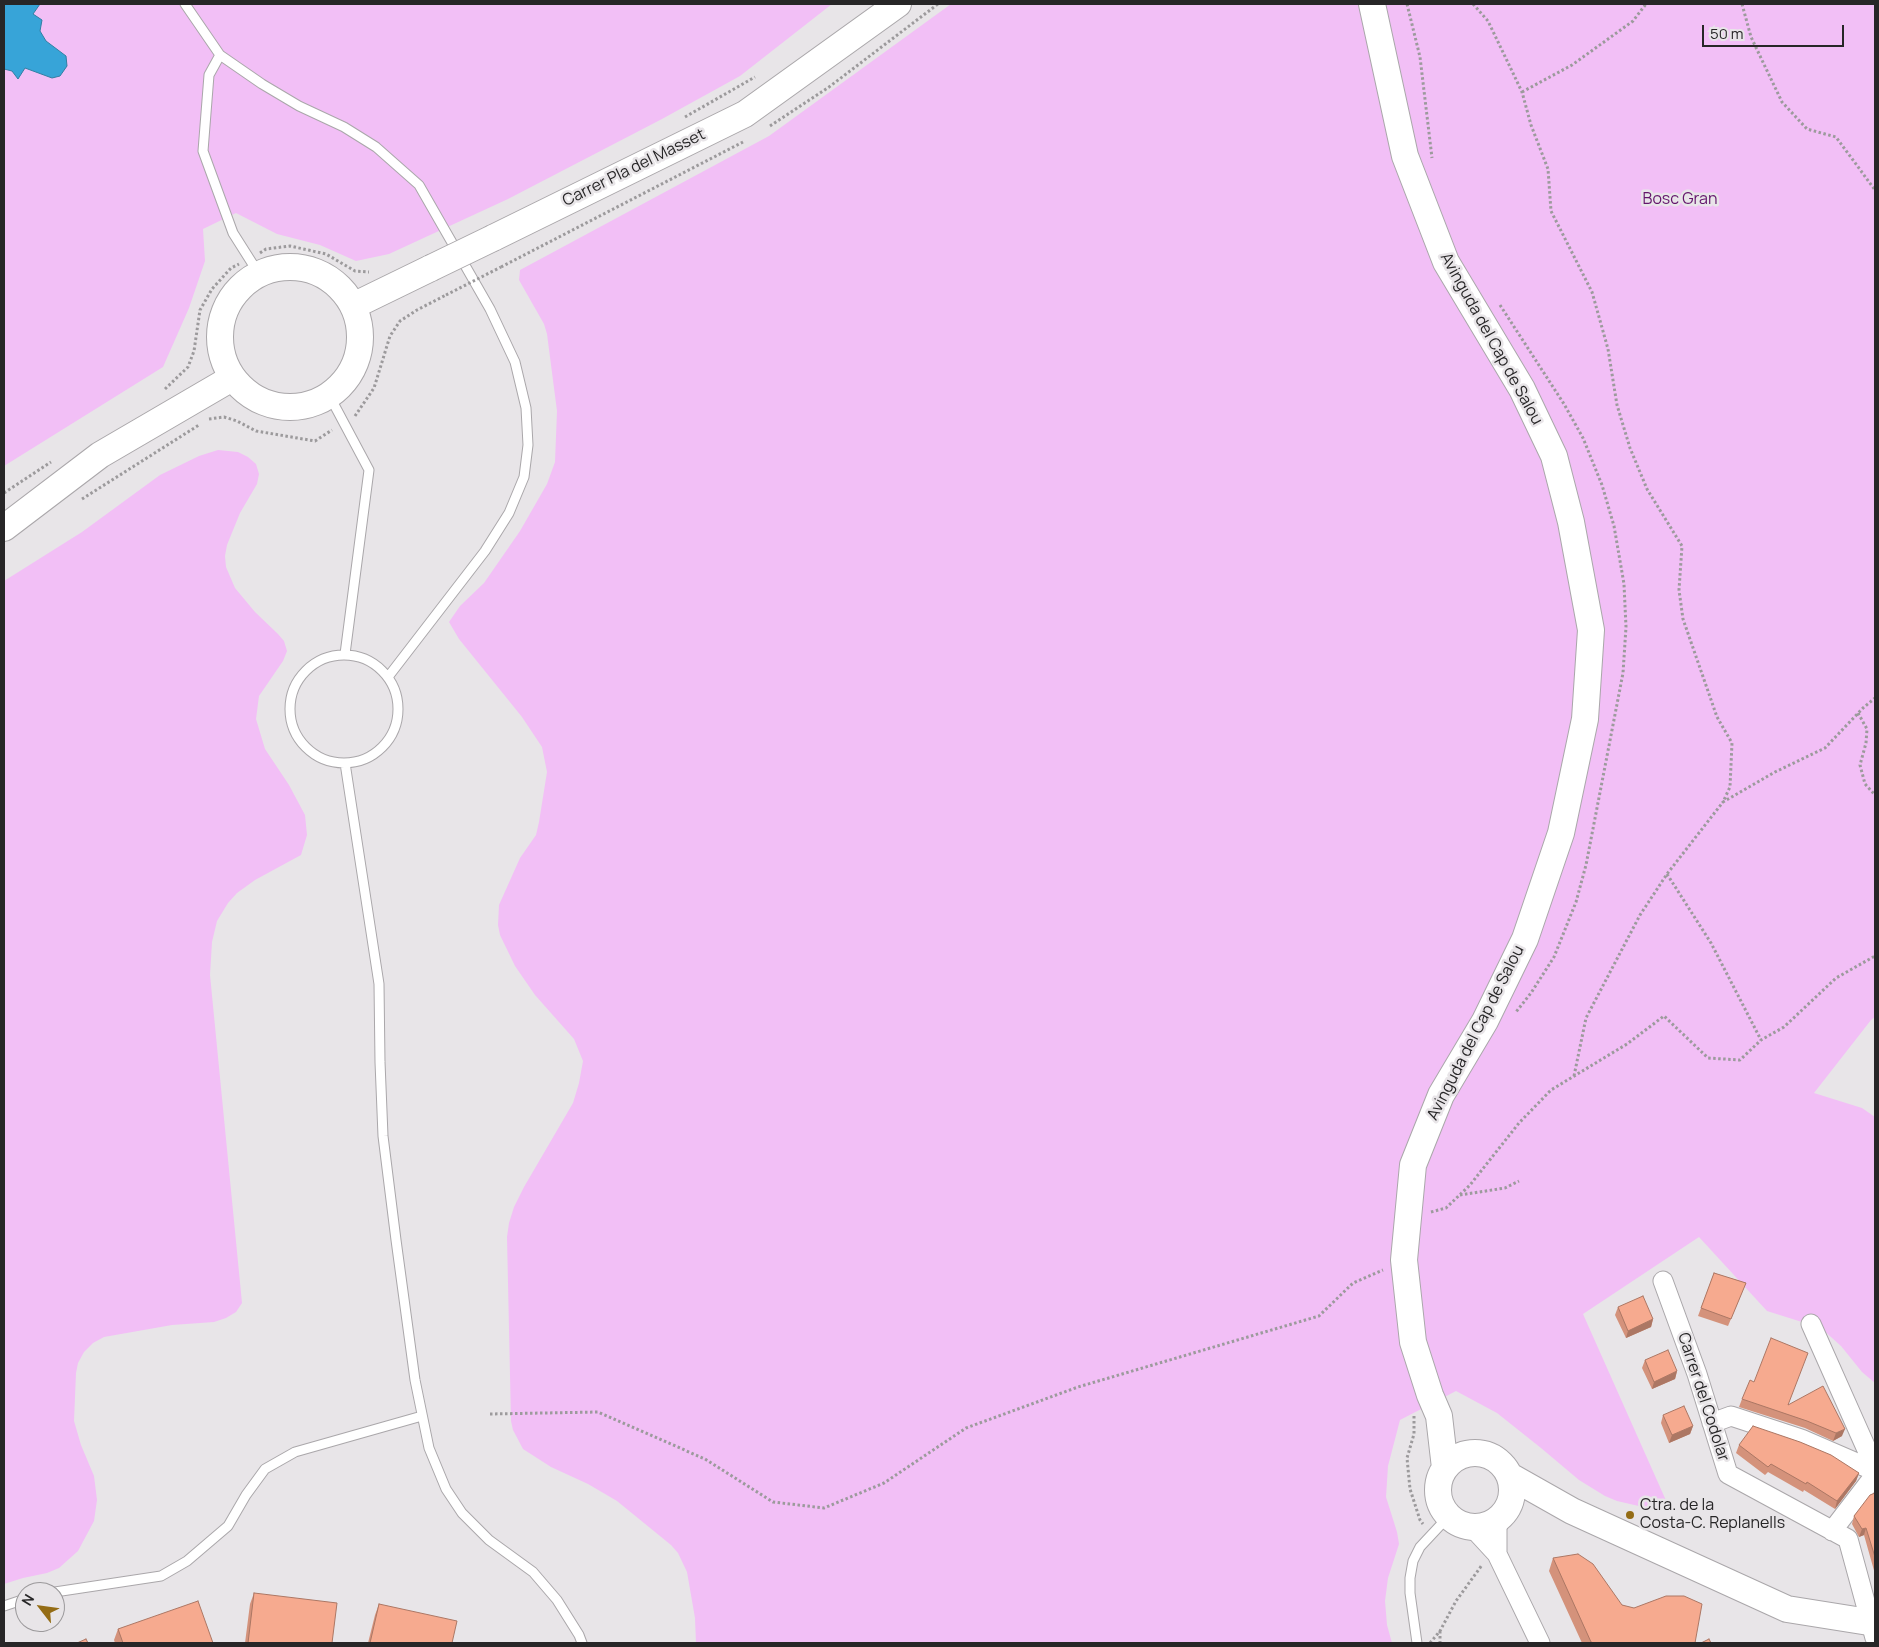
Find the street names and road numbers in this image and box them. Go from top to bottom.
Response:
street label: Carrer Pla del Masset [560,125,708,211]
street label: Avinguda del Cap de Salou [1436,250,1546,428]
street label: Avinguda del Cap de Salou [1423,942,1529,1124]
street label: Carrer del Codolar [1673,1330,1733,1464]

